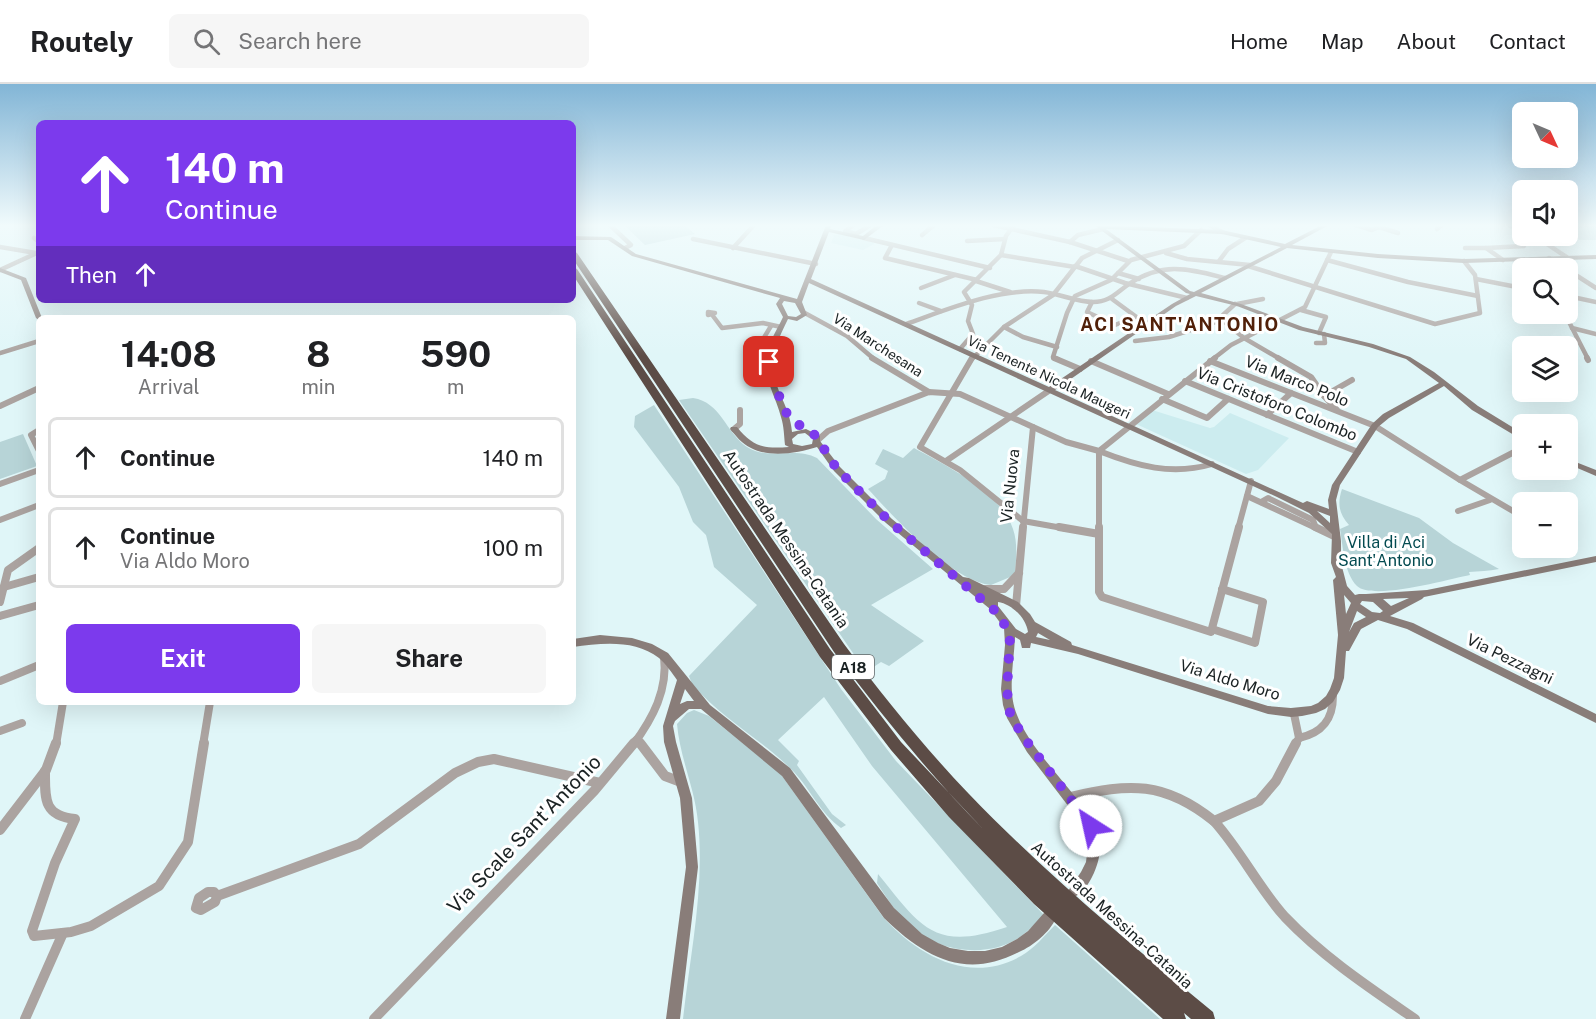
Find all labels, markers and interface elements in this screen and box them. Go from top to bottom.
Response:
search box [169,14,589,68]
text: Routely [30,25,133,58]
icon: search [190,25,223,58]
text: Search here [238,28,362,54]
text: Home [1230,29,1288,54]
text: Map [1321,29,1364,54]
text: About [1397,29,1456,54]
text: Contact [1489,29,1566,54]
north arrow [1512,102,1578,168]
map controls [1512,102,1578,558]
text: 140 m [165,143,285,192]
icon: ahead [66,144,144,222]
button: sound [1512,180,1578,246]
text: Continue [165,193,278,225]
icon: ahead [129,258,162,291]
button: search [1512,258,1578,324]
text: Then [66,262,117,288]
street label: Via Marchesana [830,310,926,380]
district label: ACI SANT'ANTONIO [1080,314,1280,335]
street label: Via Tenente Nicola Maugeri [965,332,1133,422]
text: 14:08 [121,333,217,375]
text: 8 [306,333,330,375]
text: 590 [420,333,491,375]
pin [743,336,794,387]
button: layers [1512,336,1578,402]
icon: arrive [752,345,785,378]
street label: Via Marco Polo [1242,351,1352,411]
street label: Via Cristoforo Colombo [1194,363,1360,445]
text: Arrival [138,375,200,399]
text: min [301,375,335,399]
text: m [447,375,464,399]
button: + [1512,414,1578,480]
icon: ahead [69,441,102,474]
text: Continue [120,445,215,471]
text: 140 m [482,445,543,471]
street label: Autostrada Messina-Catania [719,446,853,632]
street label: Via Nuova [997,448,1023,524]
button: − [1512,492,1578,558]
text: Continue [120,523,215,549]
icon: ahead [69,531,102,564]
park label: Villa di Aci Sant'Antonio [1338,533,1434,570]
text: 100 m [483,535,543,561]
text: Via Aldo Moro [120,549,250,573]
button: Exit [66,624,300,693]
button: Share [312,624,546,693]
street label: Via Pezzagni [1464,630,1556,688]
road number: A18 [832,655,874,679]
street label: Via Aldo Moro [1178,656,1282,704]
street label: Via Scale Sant'Antonio [442,750,606,918]
position arrow [1059,794,1123,858]
street label: Autostrada Messina-Catania [1027,837,1197,993]

